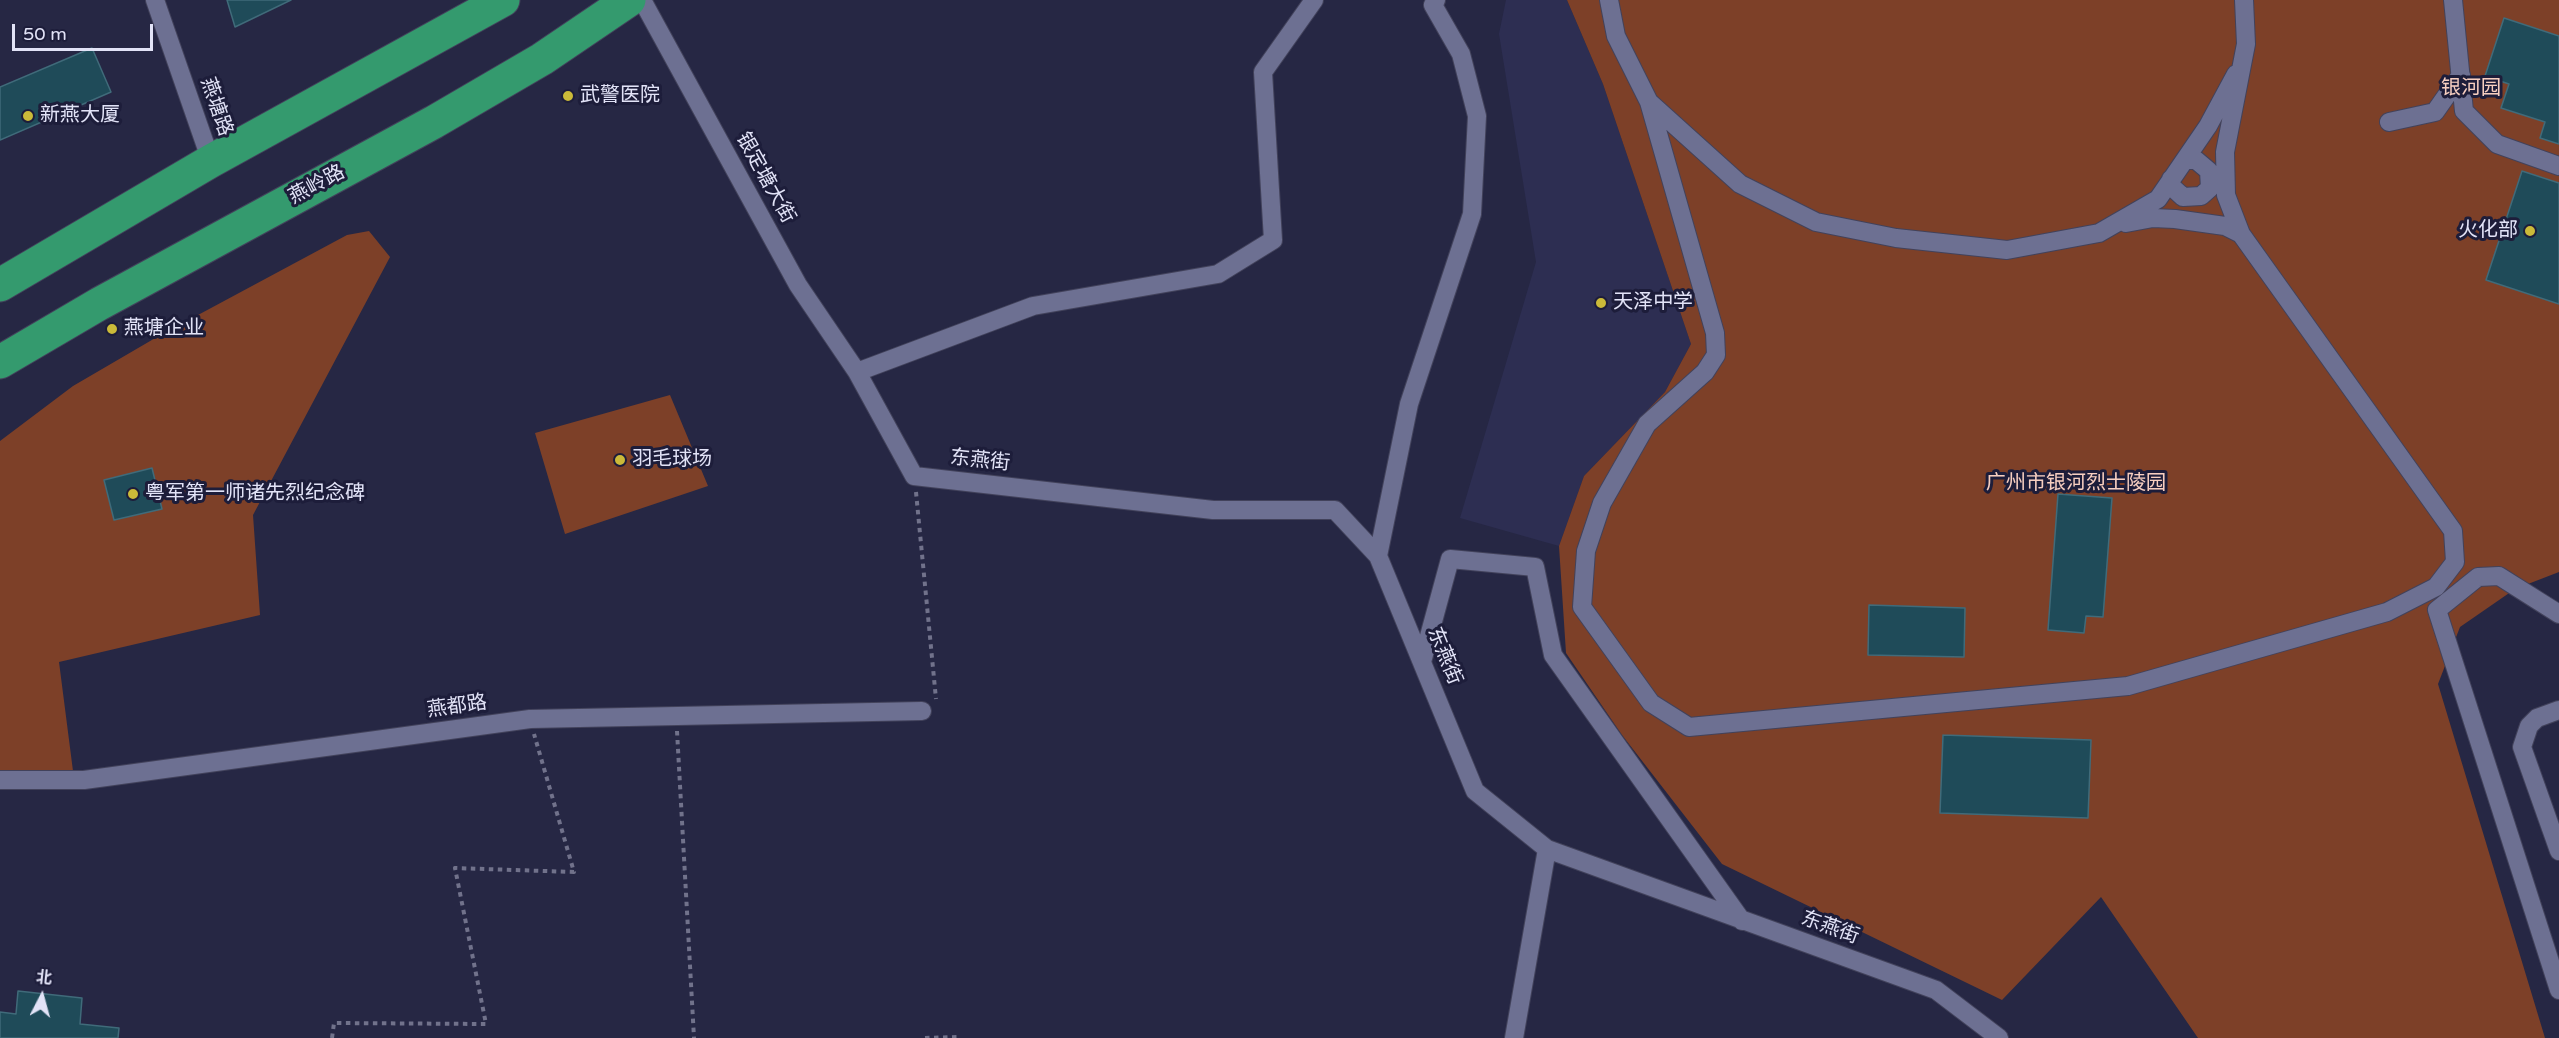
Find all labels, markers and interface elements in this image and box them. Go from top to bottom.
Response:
scale bar [15,12,156,50]
text: 50 m [23,23,67,45]
street label: 燕塘路 [195,75,237,139]
park label: 银河园 [2441,77,2501,101]
place label: 武警医院 [580,84,660,108]
marker: 武警医院 [561,89,575,103]
place label: 新燕大厦 [40,104,120,128]
marker: 新燕大厦 [21,109,35,123]
street label: 银定塘大街 [730,128,800,228]
street label: 燕岭路 [285,160,349,210]
place label: 火化部 [2458,219,2518,243]
marker: 火化部 [2523,224,2537,238]
place label: 天泽中学 [1613,291,1693,315]
marker: 天泽中学 [1594,296,1608,310]
place label: 燕塘企业 [124,317,204,341]
marker: 燕塘企业 [105,322,119,336]
street label: 东燕街 [949,446,1011,476]
place label: 羽毛球场 [632,448,712,472]
marker: 羽毛球场 [613,453,627,467]
park label: 广州市银河烈士陵园 [1986,472,2166,496]
place label: 粤军第一师诸先烈纪念碑 [145,482,365,506]
marker: 粤军第一师诸先烈纪念碑 [126,487,140,501]
street label: 东燕街 [1422,624,1466,688]
street label: 燕都路 [426,691,488,723]
street label: 东燕街 [1798,906,1862,950]
north arrow [12,966,72,1026]
text: 北 [35,967,53,989]

